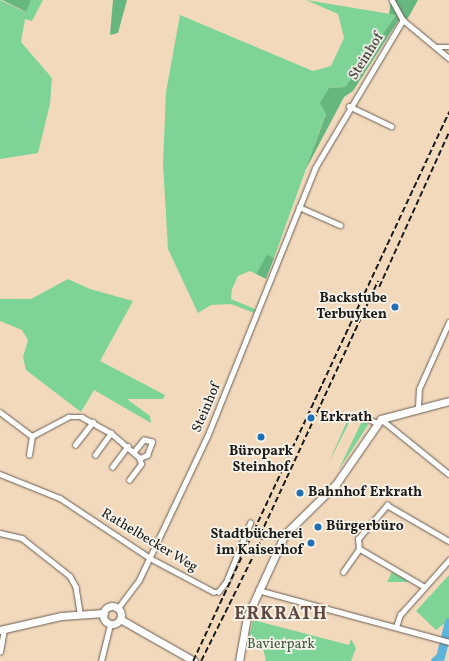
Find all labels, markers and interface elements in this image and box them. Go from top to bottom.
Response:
street label: Steinhof [346,30,388,84]
place label: Backstube Terbuyken [316,291,387,324]
marker: Backstube Terbuyken [390,302,400,312]
street label: Steinhof [189,381,225,435]
place label: Erkrath [320,410,372,426]
marker: Erkrath [305,412,317,424]
marker: Büropark Steinhof [256,432,266,442]
place label: Büropark Steinhof [229,444,293,476]
place label: Bahnhof Erkrath [308,485,421,501]
marker: Bahnhof Erkrath [295,488,305,498]
street label: Rathelbecker Weg [98,505,200,577]
place label: Bürgerbüro [326,519,404,535]
marker: Bürgerbüro [313,522,323,532]
place label: Stadtbücherei im Kaiserhof [210,527,303,560]
marker: Stadtbücherei im Kaiserhof [306,538,316,548]
district label: ERKRATH [234,604,328,626]
park label: Bavierpark [247,637,315,653]

